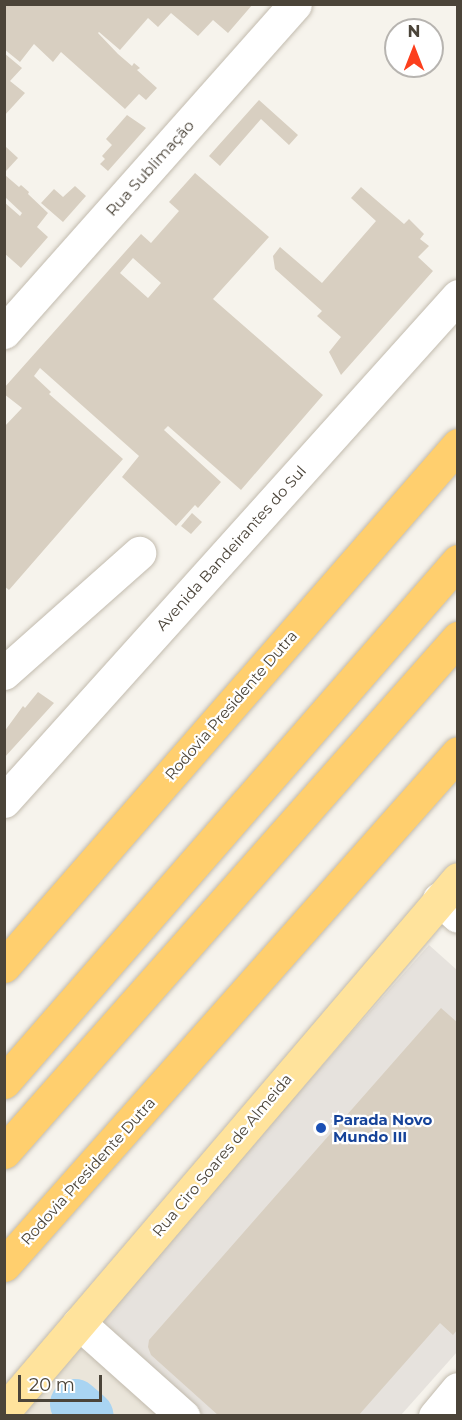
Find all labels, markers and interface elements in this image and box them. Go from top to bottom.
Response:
north arrow [384,18,444,78]
text: N [408,22,420,41]
street label: Rua Sublimação [102,116,198,220]
street label: Avenida Bandeirantes do Sul [152,462,310,634]
street label: Rodovia Presidente Dutra [161,627,301,783]
street label: Rua Ciro Soares de Almeida [149,1070,295,1240]
street label: Rodovia Presidente Dutra [17,1094,159,1248]
place label: Parada Novo Mundo III [333,1110,432,1145]
marker: Parada Novo Mundo III [314,1121,328,1135]
scale bar [21,1363,105,1401]
text: 20 m [29,1374,75,1396]

